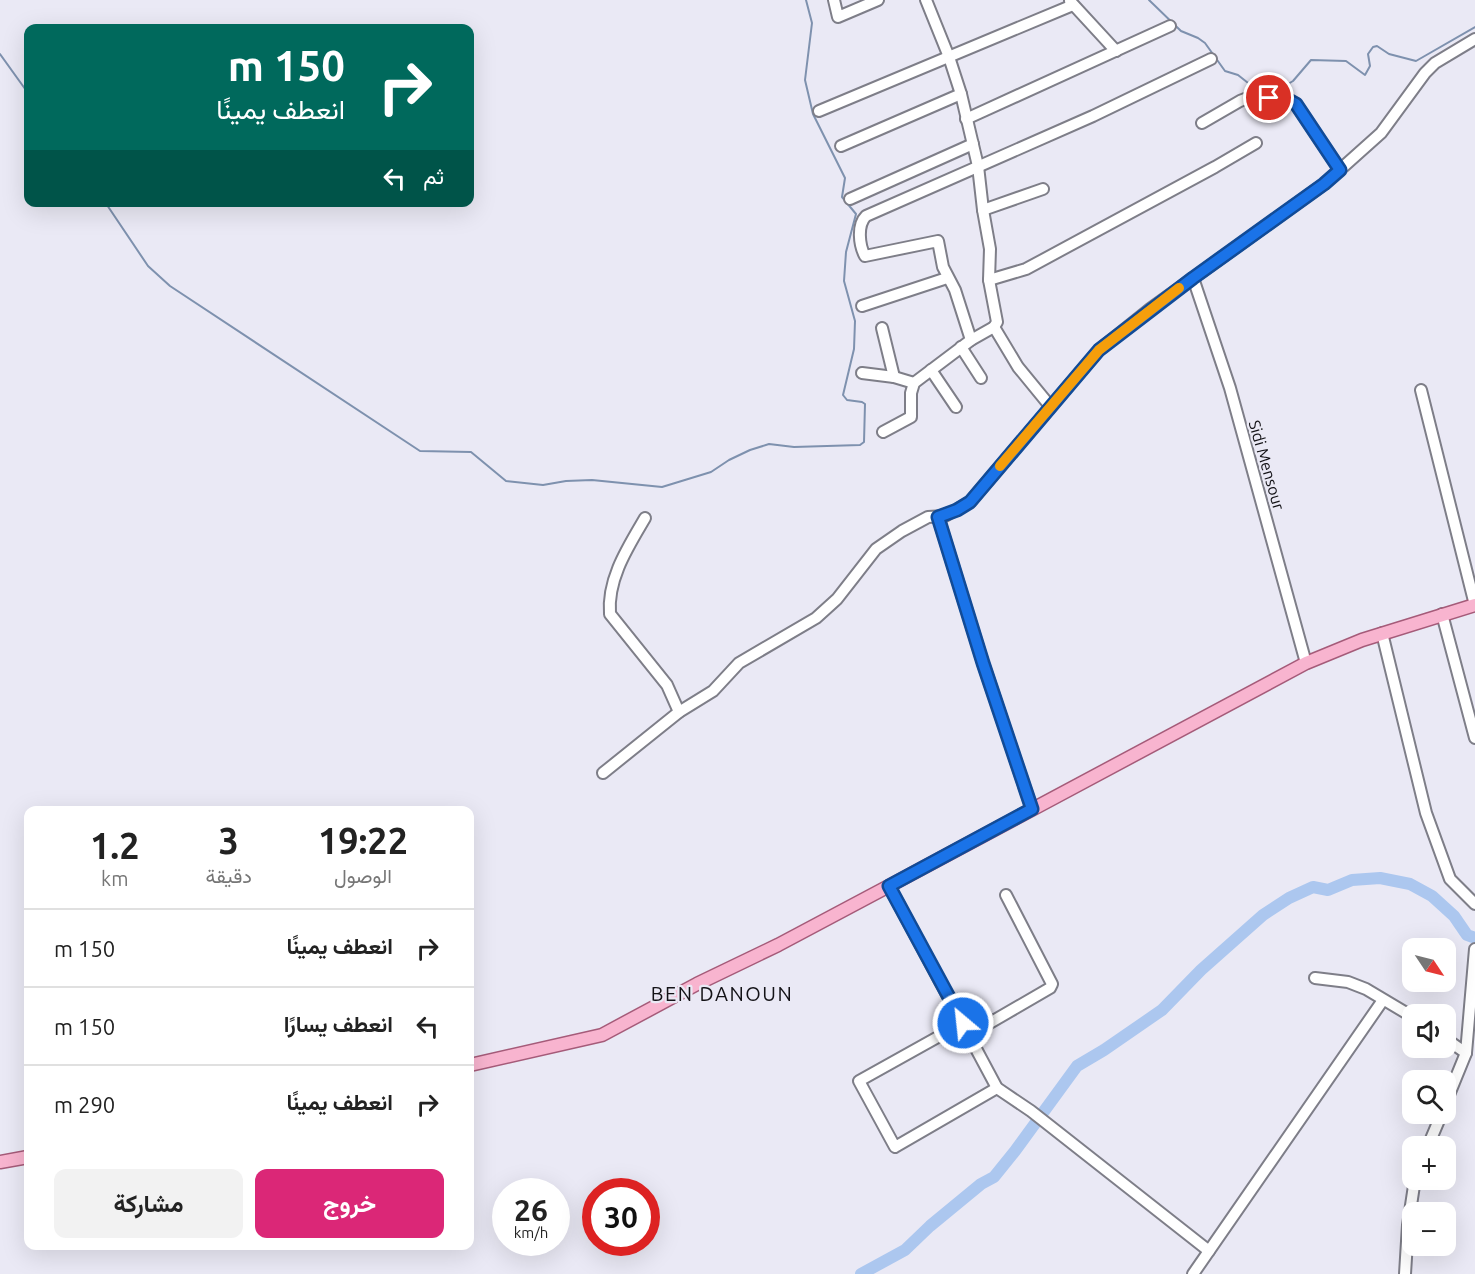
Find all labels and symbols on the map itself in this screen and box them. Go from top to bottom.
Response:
pin [1243,72,1294,123]
street label: Sidi Mensour [1246,418,1288,512]
north arrow [1402,938,1456,992]
district label: BEN DANOUN [651,982,793,1005]
position arrow [931,991,995,1055]
speed limit sign: 30 [582,1178,660,1256]

